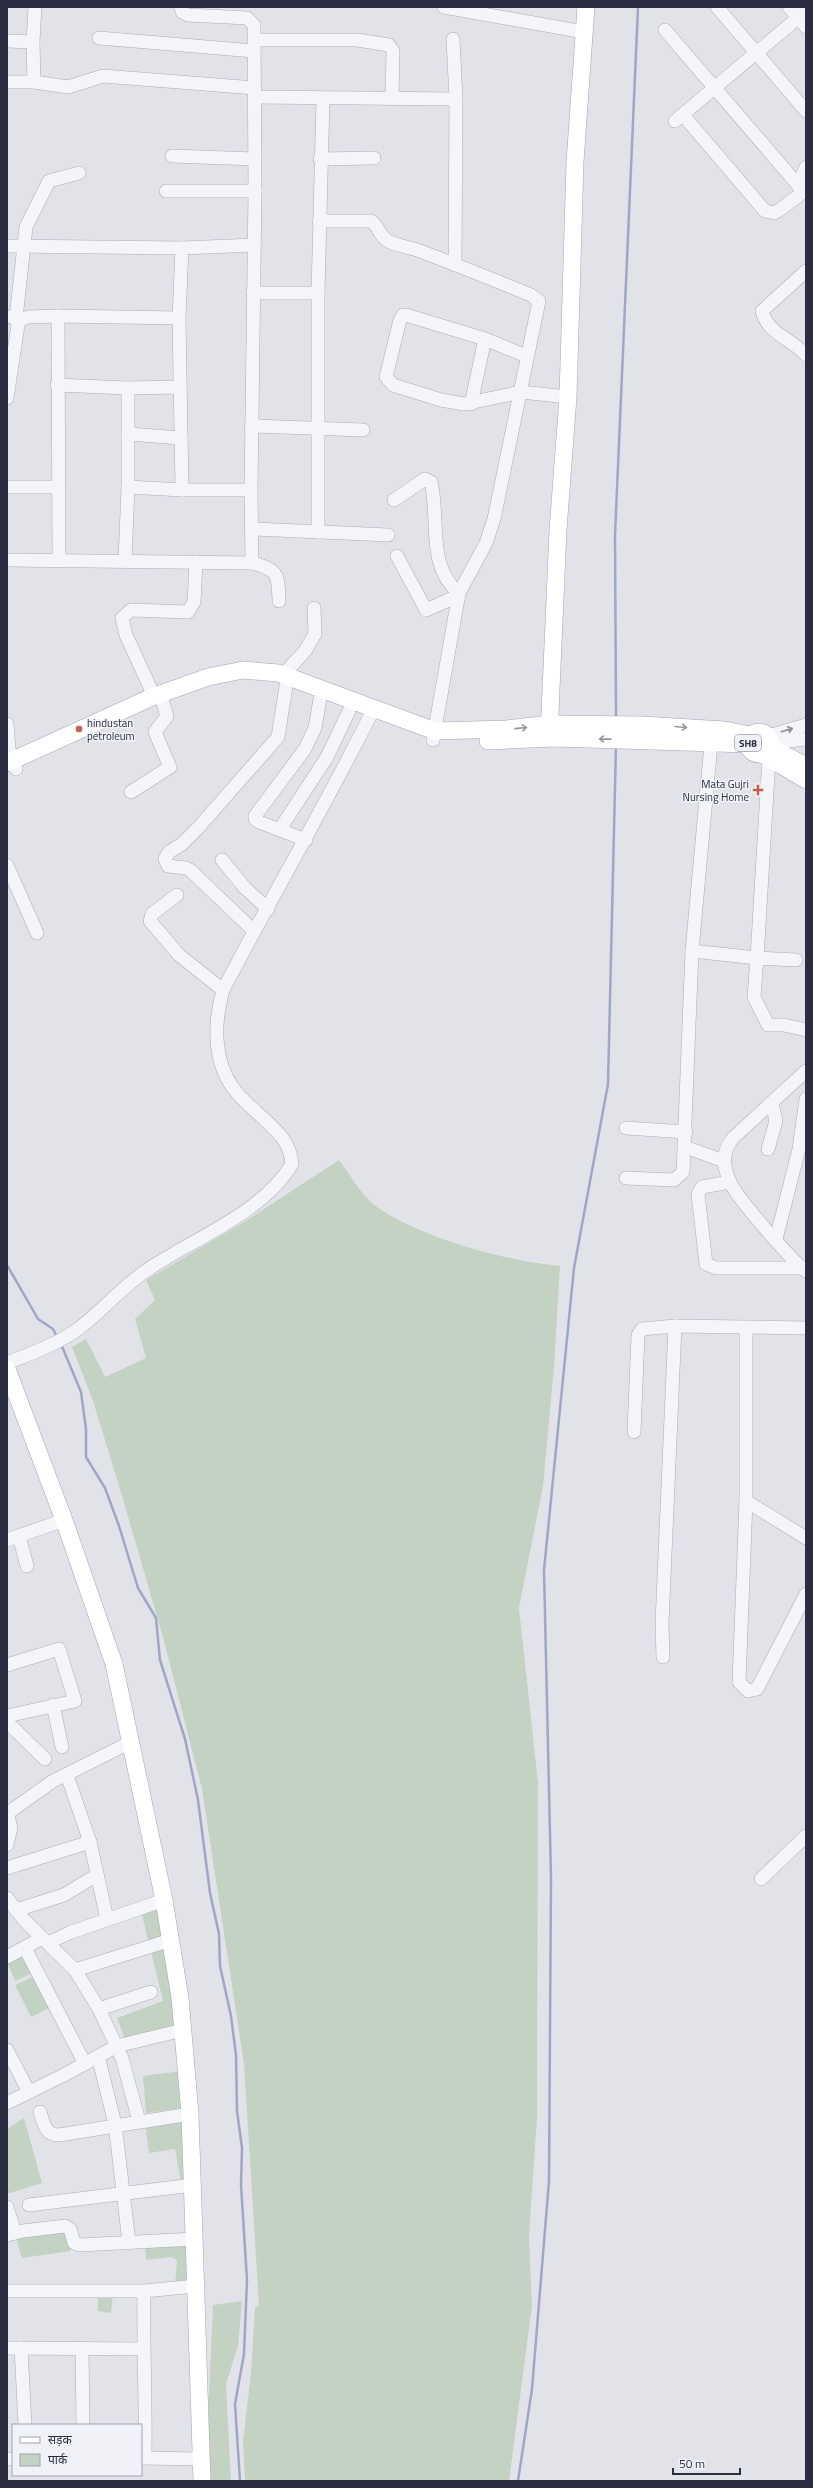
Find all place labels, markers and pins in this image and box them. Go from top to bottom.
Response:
place label: hindustan petroleum [87,715,135,744]
marker: hindustan petroleum [74,724,84,734]
place label: Mata Gujri Nursing Home [682,776,749,805]
marker: Mata Gujri Nursing Home [752,784,764,796]

